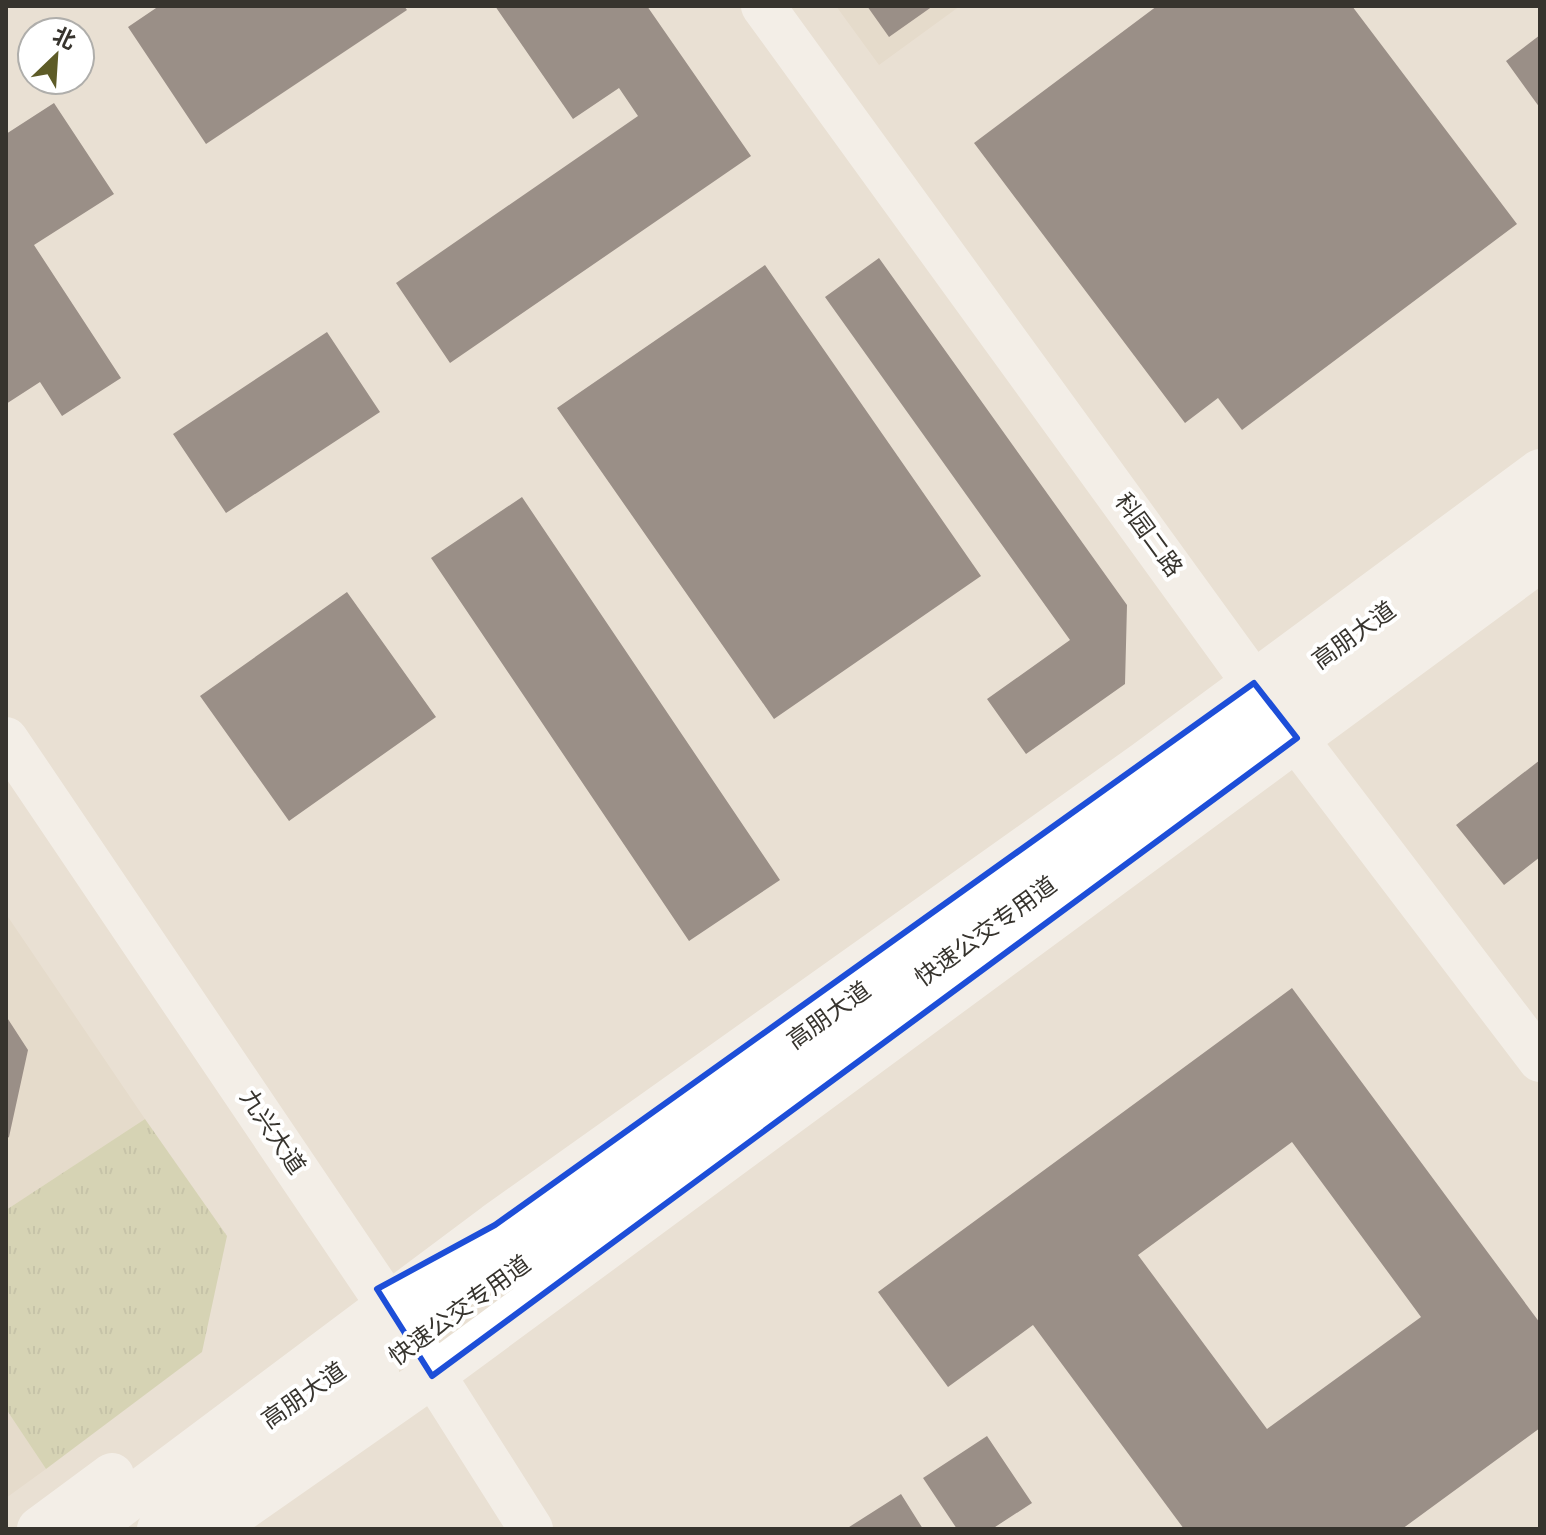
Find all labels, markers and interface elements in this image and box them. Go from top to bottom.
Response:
north arrow [16,16,96,96]
text: 北 [48,23,79,57]
street label: 科园二路 [1107,488,1187,584]
street label: 高朋大道 [1307,597,1403,677]
street label: 快速公交专用道 [910,871,1064,995]
street label: 高朋大道 [782,977,878,1057]
street label: 九兴大道 [232,1085,310,1181]
street label: 快速公交专用道 [384,1250,538,1374]
street label: 高朋大道 [257,1357,353,1437]

